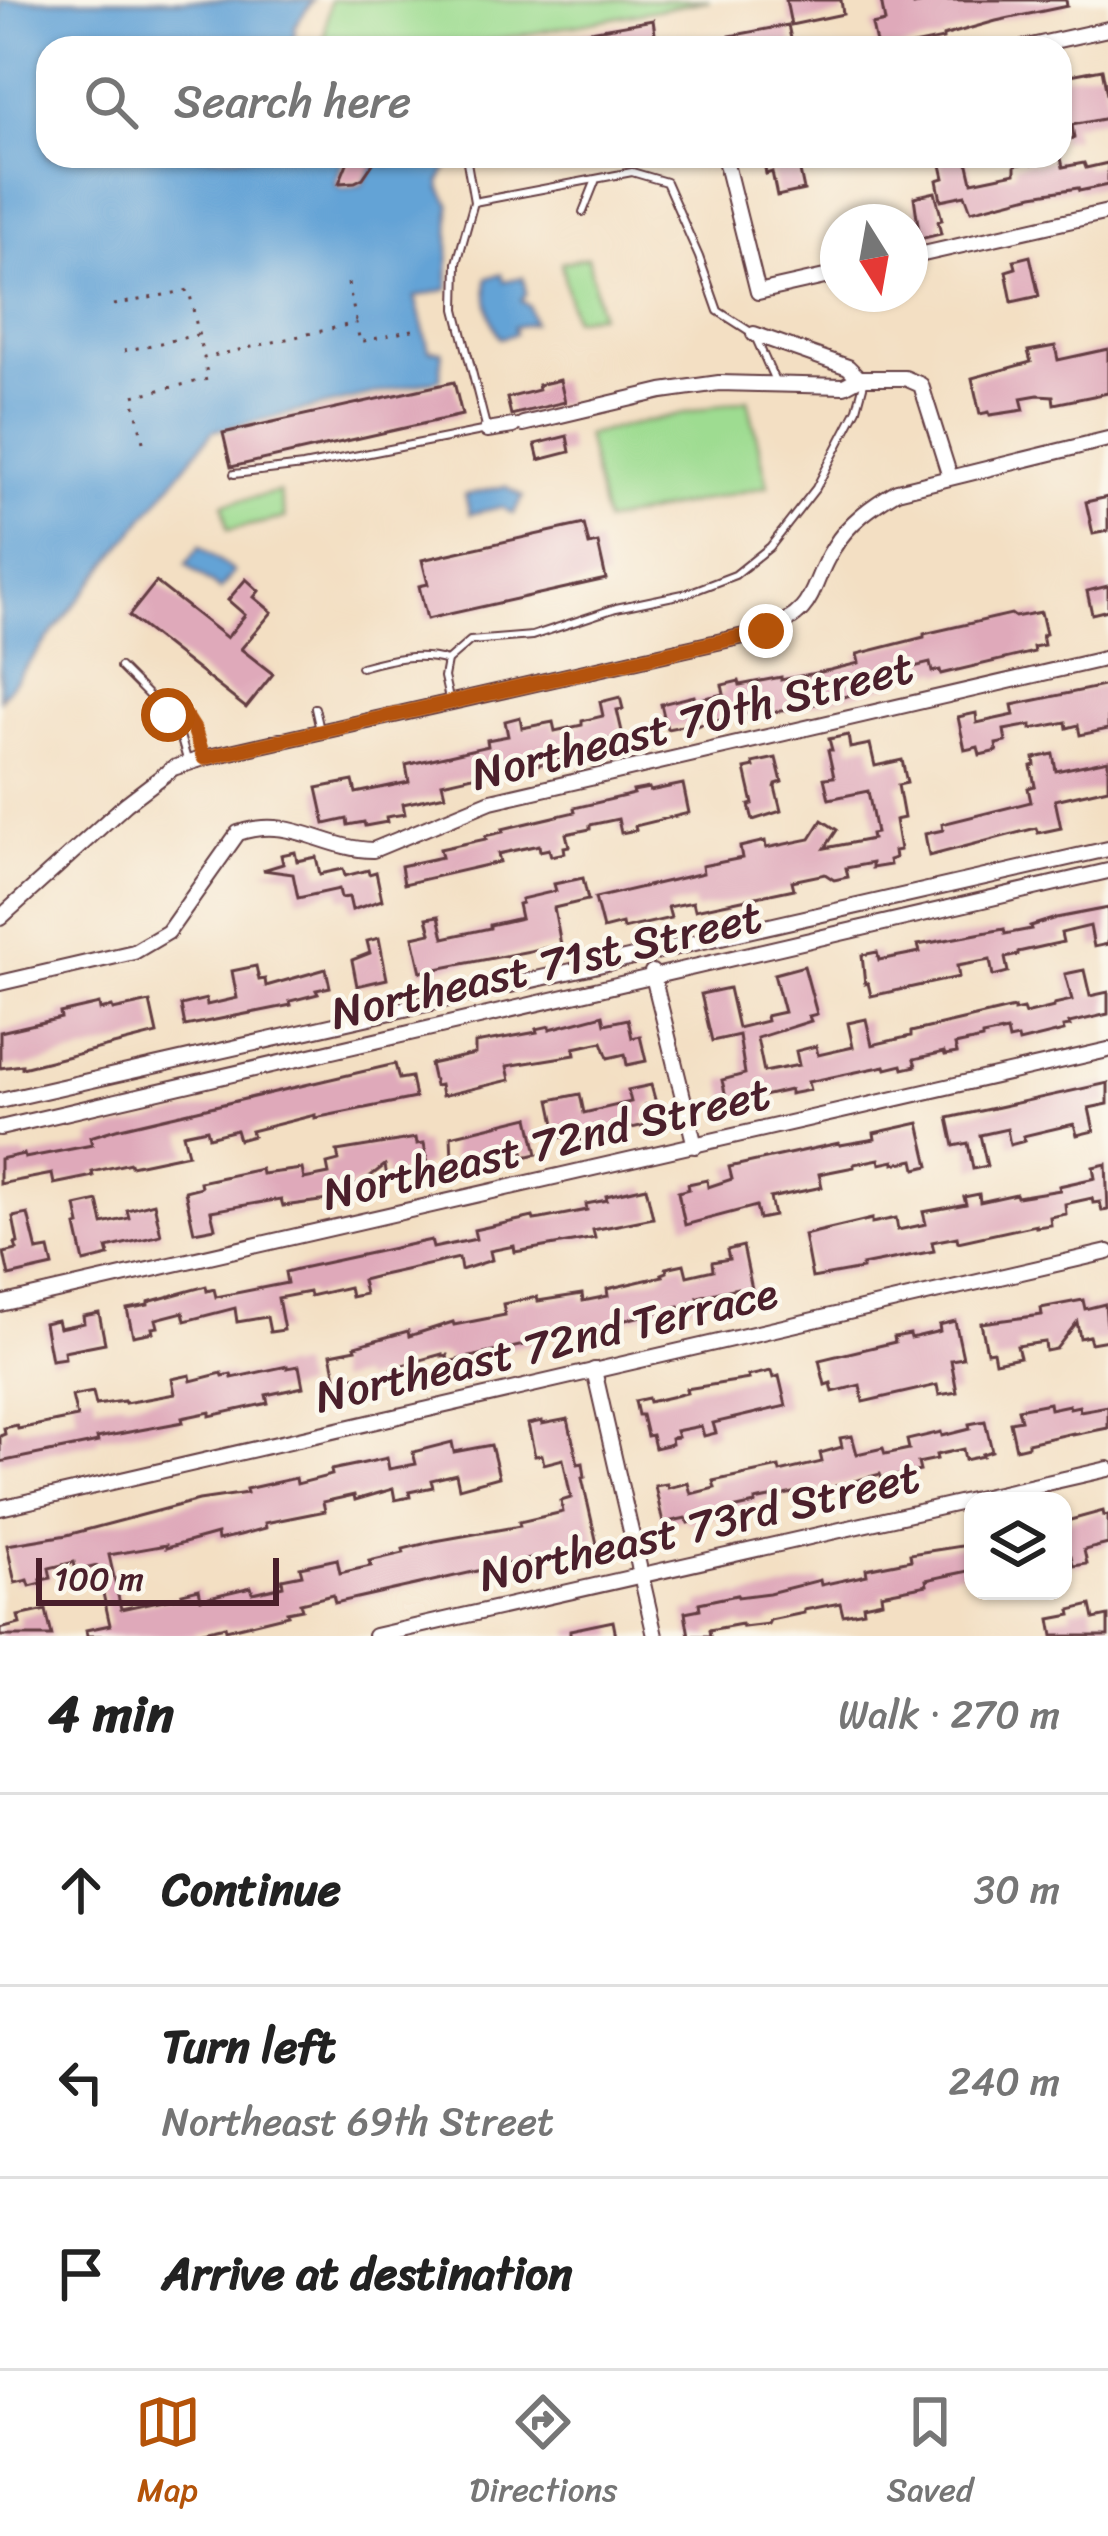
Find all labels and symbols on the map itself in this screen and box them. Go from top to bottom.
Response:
north arrow [820,204,928,312]
route end [739,604,793,658]
street label: Northeast 70th Street [463,627,922,815]
route start [141,688,195,742]
street label: Northeast 71st Street [323,876,770,1054]
street label: Northeast 72nd Street [314,1054,778,1234]
street label: Northeast 72nd Terrace [307,1253,786,1437]
street label: Northeast 73rd Street [471,1436,928,1616]
scale bar [36,1552,279,1605]

